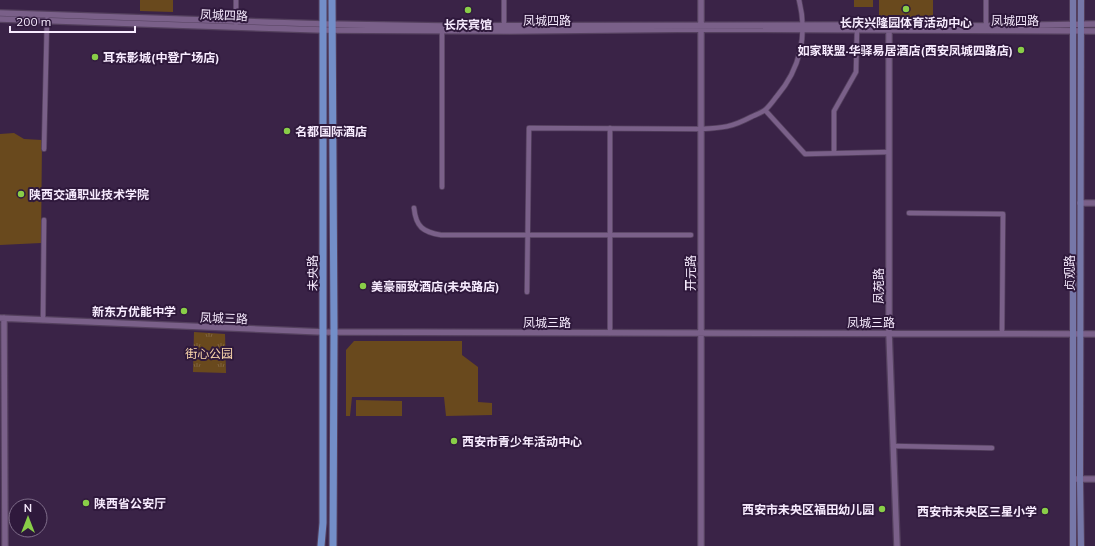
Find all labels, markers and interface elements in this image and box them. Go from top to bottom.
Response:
marker: 长庆兴隆园体育活动中心 [901,4,911,14]
marker: 长庆宾馆 [463,5,473,15]
street label: 凤城四路 [200,7,248,23]
scale bar [10,8,135,34]
street label: 凤城四路 [523,13,571,28]
street label: 凤城四路 [991,13,1039,28]
text: 200 m [16,14,51,29]
place label: 长庆兴隆园体育活动中心 [840,15,972,30]
place label: 长庆宾馆 [444,17,492,32]
place label: 如家联盟·华驿易居酒店(西安凤城四路店) [797,43,1013,58]
marker: 如家联盟·华驿易居酒店(西安凤城四路店) [1016,45,1026,55]
place label: 耳东影城(中登广场店) [103,50,220,65]
marker: 耳东影城(中登广场店) [90,52,100,62]
place label: 名都国际酒店 [295,124,367,139]
marker: 名都国际酒店 [282,126,292,136]
place label: 陕西交通职业技术学院 [29,187,149,202]
marker: 陕西交通职业技术学院 [16,189,26,199]
street label: 未央路 [305,255,320,291]
street label: 开元路 [683,255,698,291]
street label: 贞观路 [1062,255,1077,291]
street label: 凤苑路 [871,268,886,304]
place label: 美豪丽致酒店(未央路店) [371,279,500,294]
marker: 美豪丽致酒店(未央路店) [358,281,368,291]
place label: 新东方优能中学 [92,304,176,319]
marker: 新东方优能中学 [179,306,189,316]
street label: 凤城三路 [200,310,248,326]
street label: 凤城三路 [523,315,571,330]
street label: 凤城三路 [847,315,895,330]
park label: 街心公园 [185,346,233,361]
place label: 西安市青少年活动中心 [462,434,582,449]
marker: 西安市青少年活动中心 [449,436,459,446]
place label: 陕西省公安厅 [94,496,166,511]
north arrow [8,498,48,538]
marker: 陕西省公安厅 [81,498,91,508]
text: N [24,501,32,515]
place label: 西安市未央区福田幼儿园 [742,502,874,517]
marker: 西安市未央区福田幼儿园 [877,504,887,514]
place label: 西安市未央区三星小学 [917,504,1037,519]
marker: 西安市未央区三星小学 [1040,506,1050,516]

